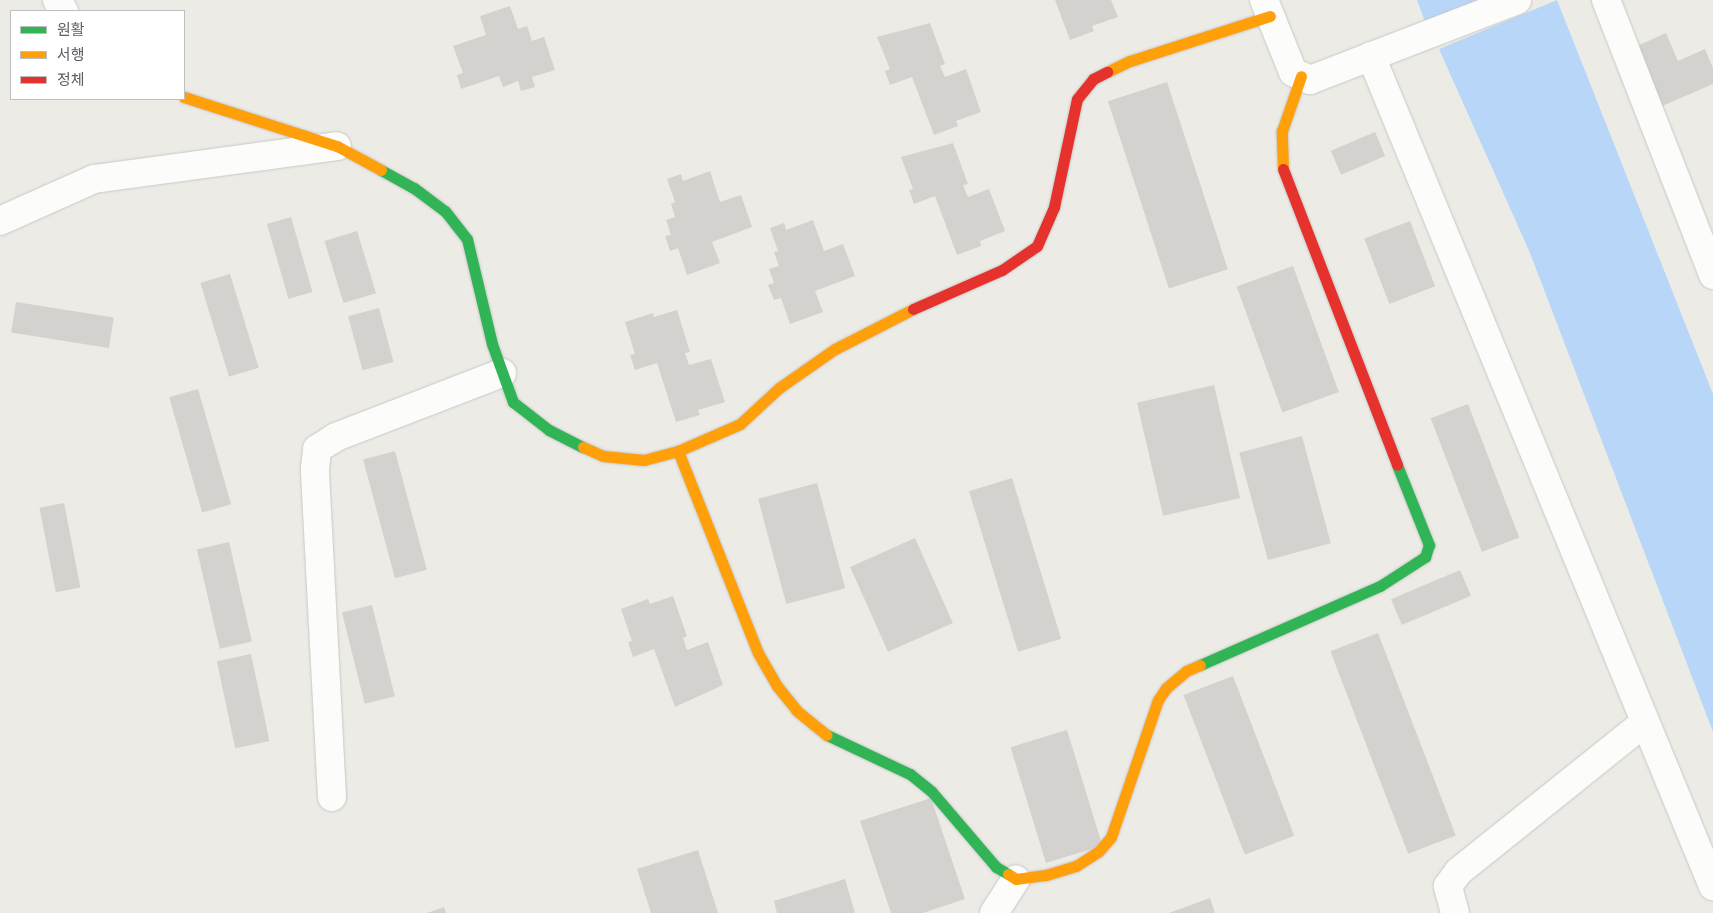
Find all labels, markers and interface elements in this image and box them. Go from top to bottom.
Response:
legend [10,10,185,100]
text: 원활 [57,18,85,41]
text: 서행 [57,43,85,66]
text: 정체 [57,68,85,91]

